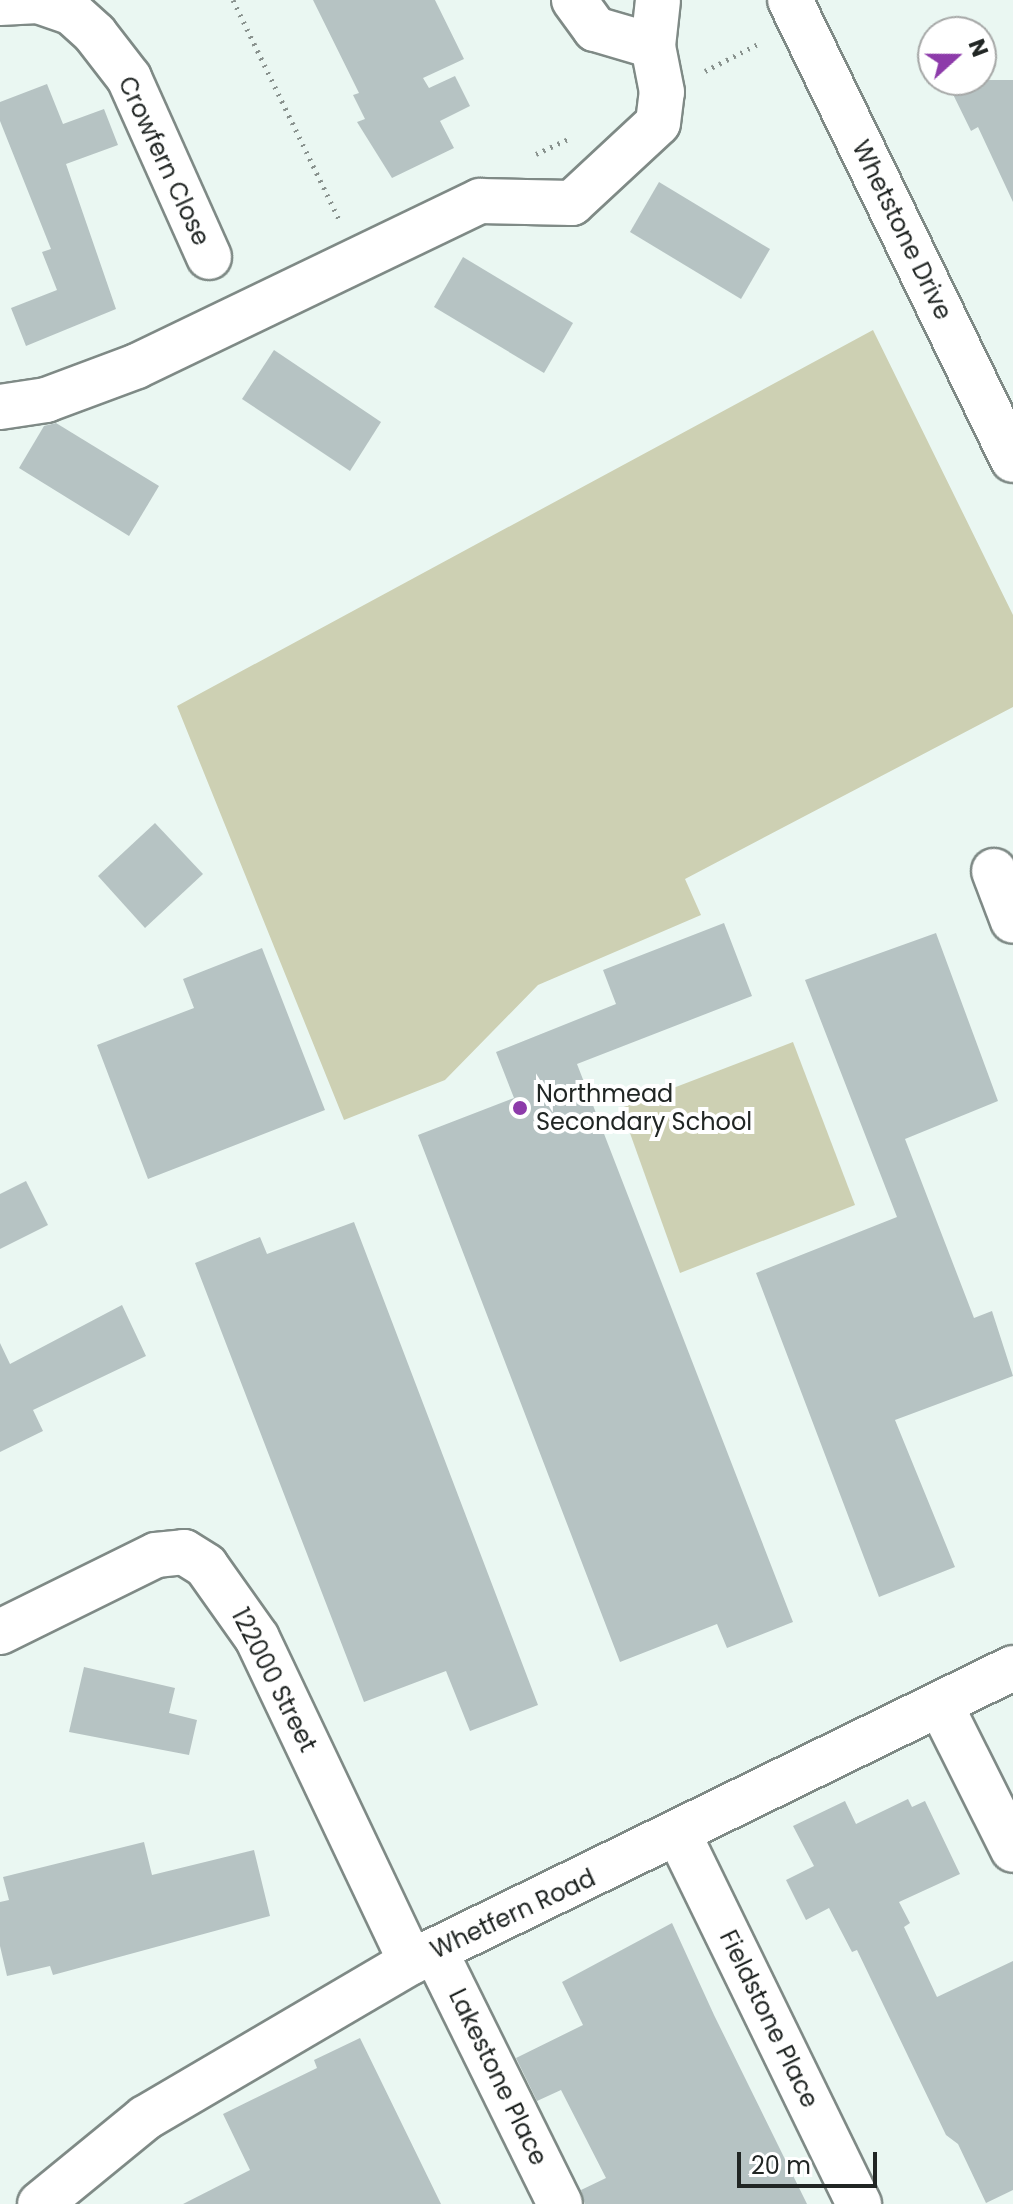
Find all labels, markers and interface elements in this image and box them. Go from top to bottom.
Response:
north arrow [917,16,997,96]
text: N [961,35,995,61]
street label: Crowfern Close [112,72,216,250]
street label: Whetstone Drive [846,136,958,324]
place label: Northmead Secondary School [536,1080,752,1136]
marker: Northmead Secondary School [511,1099,529,1117]
street label: 122000 Street [225,1603,323,1757]
street label: Whetfern Road [426,1863,600,1965]
street label: Fieldstone Place [714,1926,824,2112]
street label: Lakestone Place [443,1984,553,2170]
scale bar [741,2136,881,2186]
text: 20 m [751,2149,811,2182]

